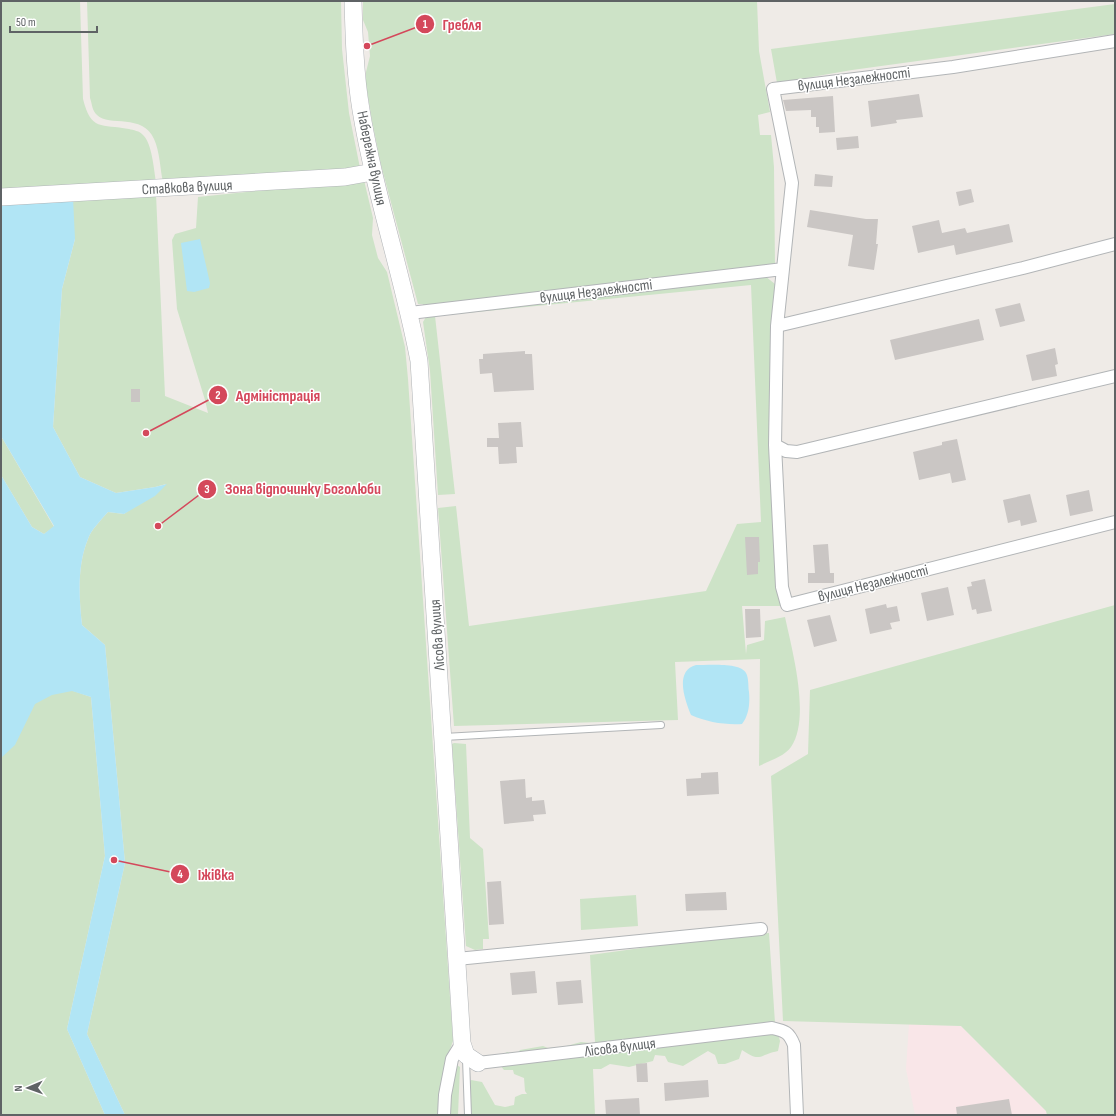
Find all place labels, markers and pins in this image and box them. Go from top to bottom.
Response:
callout: Гребля [415,10,490,38]
callout: Адміністрація [208,381,328,409]
callout: Зона відпочинку Боголюби [197,475,389,503]
callout: Іжівка [170,860,243,888]

